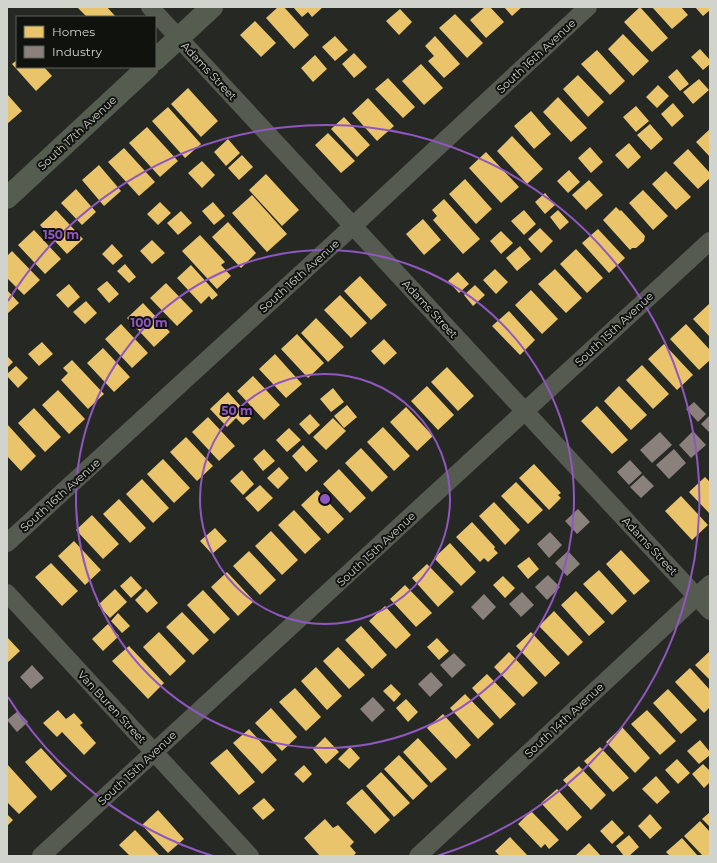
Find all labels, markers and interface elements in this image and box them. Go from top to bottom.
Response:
legend [16,16,156,68]
street label: South 16th Avenue [494,16,579,96]
text: Homes [52,24,95,39]
street label: Adams Street [178,39,240,104]
text: Industry [52,44,102,59]
street label: South 17th Avenue [35,93,119,173]
text: 150 m [43,227,79,242]
street label: South 16th Avenue [256,236,342,316]
street label: Adams Street [399,277,461,342]
street label: South 15th Avenue [572,289,656,369]
text: 100 m [131,315,167,330]
text: 50 m [221,403,253,418]
street label: South 16th Avenue [17,455,103,535]
centre of rings [318,492,332,506]
street label: South 15th Avenue [334,509,418,589]
street label: Adams Street [619,514,681,579]
street label: Van Buren Street [75,668,150,747]
street label: South 14th Avenue [521,679,607,760]
street label: South 15th Avenue [95,728,179,808]

